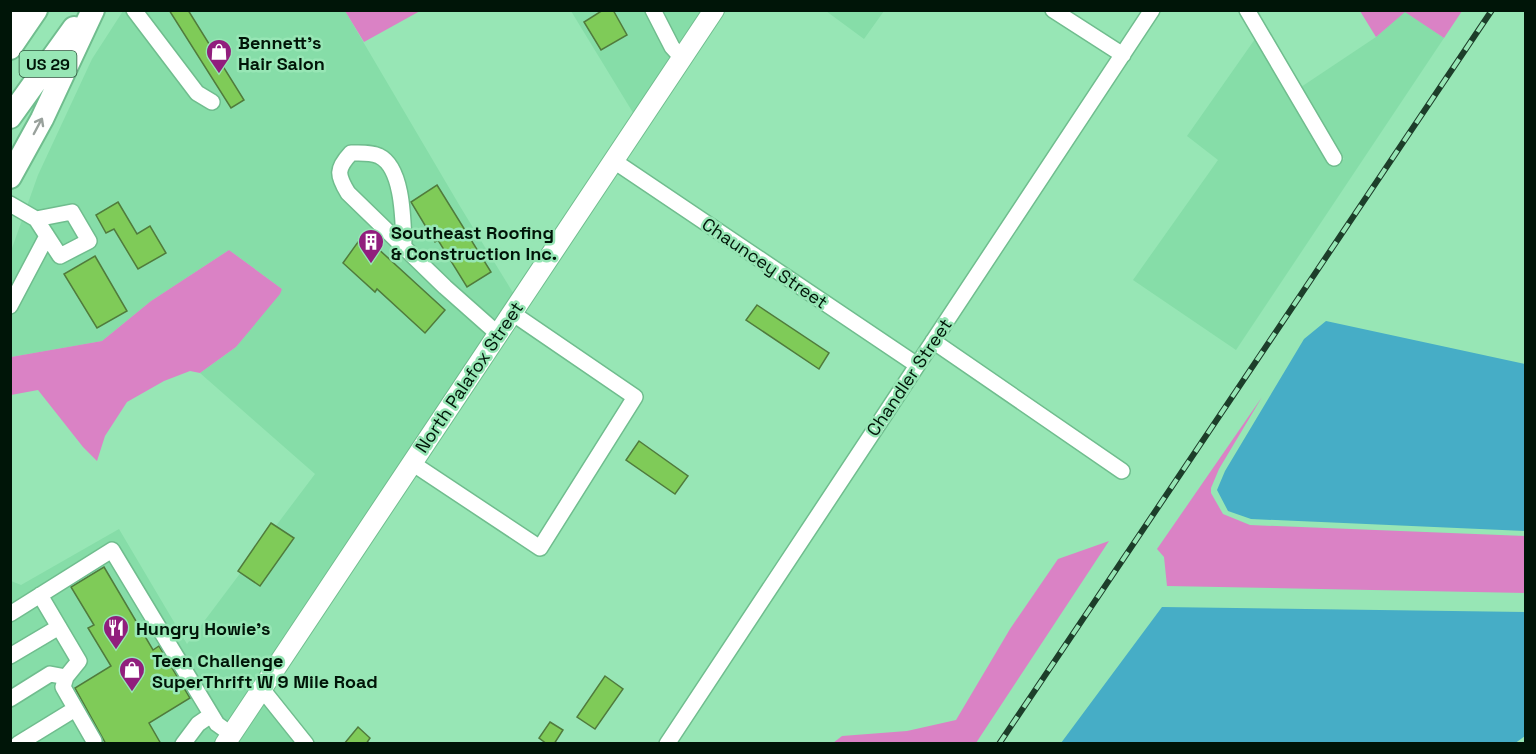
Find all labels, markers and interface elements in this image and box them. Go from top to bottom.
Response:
place label: Bennett's Hair Salon [238,31,325,75]
shop icon: Bennett's Hair Salon [204,37,234,75]
road number: US 29 [20,51,76,77]
one-way arrow [33,117,45,135]
street label: Chauncey Street [698,212,832,314]
place label: Southeast Roofing & Construction Inc. [391,221,557,265]
building icon: Southeast Roofing & Construction Inc. [356,227,386,265]
street label: North Palafox Street [410,297,528,457]
street label: Chandler Street [861,314,957,440]
restaurant icon: Hungry Howie's [101,613,131,651]
place label: Hungry Howie's [136,617,270,640]
place label: Teen Challenge SuperThrift W 9 Mile Road [152,649,378,693]
shop icon: Teen Challenge SuperThrift W 9 Mile Road [117,655,147,693]

